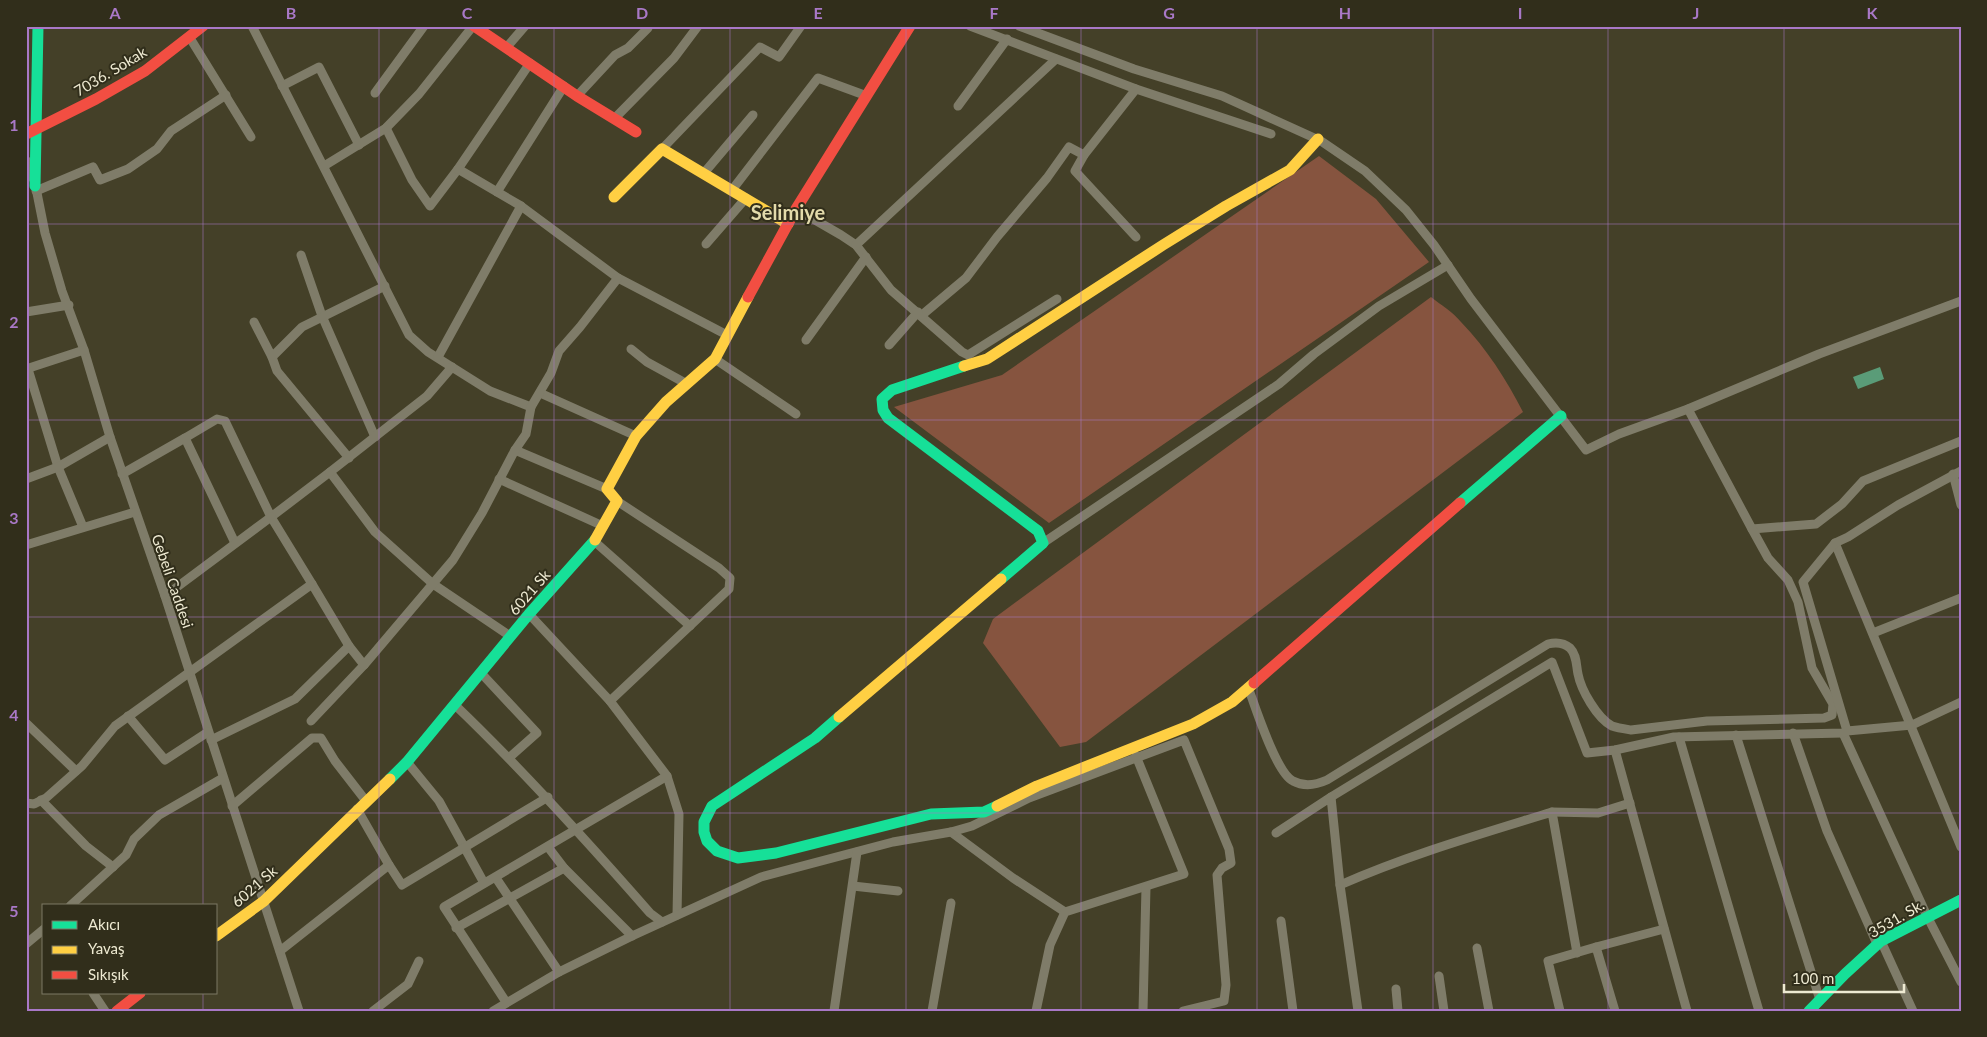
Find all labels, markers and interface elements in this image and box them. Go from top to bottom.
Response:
text: A [108,3,121,22]
text: B [286,3,296,22]
text: C [462,3,473,22]
text: D [636,3,648,22]
text: E [813,3,823,22]
text: F [989,3,999,22]
text: G [1163,3,1175,22]
text: H [1339,3,1351,22]
text: I [1518,3,1522,22]
text: J [1693,3,1699,22]
text: K [1867,3,1879,22]
street label: 7036. Sokak [70,42,150,100]
text: 1 [9,115,19,134]
district label: Selimiye [751,200,826,224]
text: 2 [9,312,19,331]
text: 3 [9,508,19,527]
street label: Gebeli Caddesi [148,532,198,630]
street label: 6021 Sk [504,565,554,618]
text: 4 [9,705,19,724]
street label: 6021 Sk [228,861,281,911]
street label: 3531. Sk. [1865,895,1927,941]
text: 5 [9,901,19,920]
legend [42,904,218,994]
text: Akıcı [88,915,120,933]
text: Yavaş [88,939,125,957]
scale bar [1784,962,1904,994]
text: Sıkışık [88,965,129,983]
text: 100 m [1792,969,1834,987]

